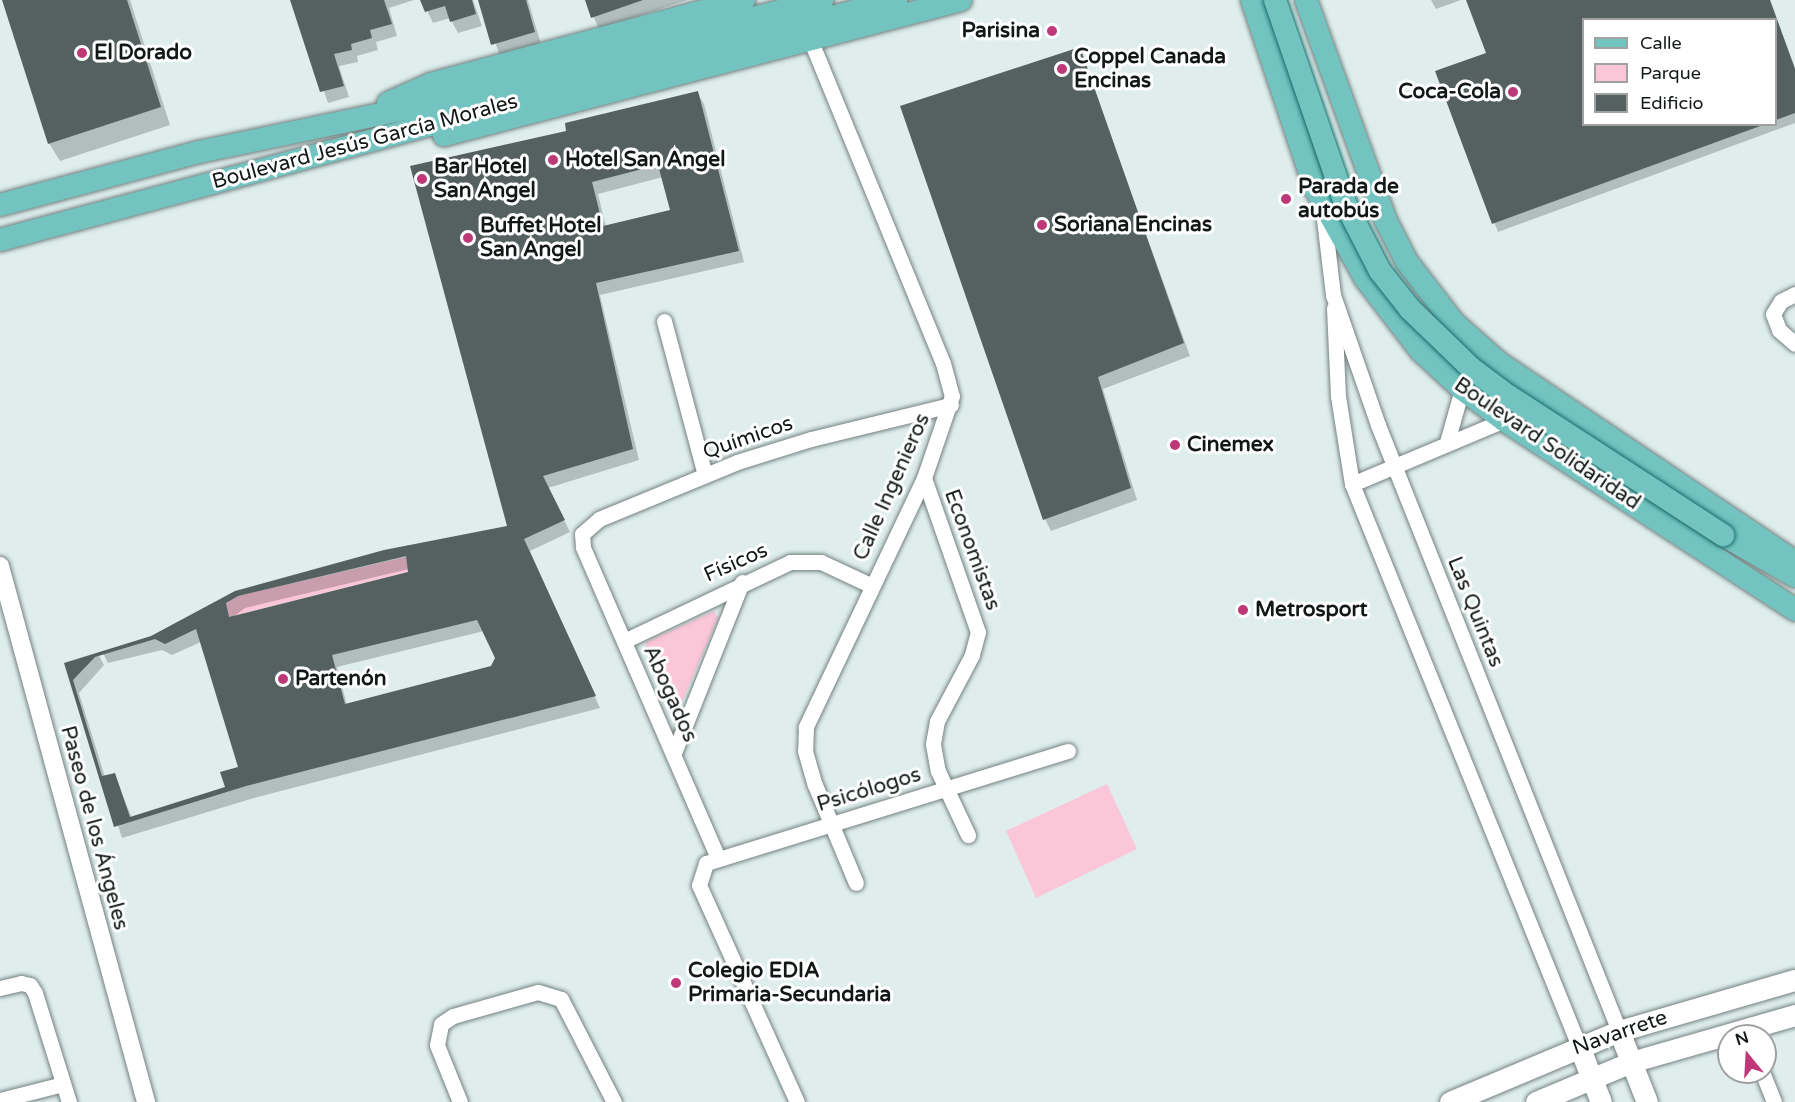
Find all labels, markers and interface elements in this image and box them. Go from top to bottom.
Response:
place label: Parisina [961,18,1040,44]
legend [1582,18,1777,126]
marker: Parisina [1045,24,1059,38]
text: Calle [1640,32,1682,54]
place label: El Dorado [94,40,192,66]
place label: Coppel Canada Encinas [1074,44,1226,94]
marker: El Dorado [75,46,89,60]
marker: Coppel Canada Encinas [1055,62,1069,76]
text: Parque [1640,62,1701,84]
place label: Coca-Cola [1398,79,1501,105]
marker: Coca-Cola [1506,85,1520,99]
street label: Boulevard Jesús García Morales [209,89,521,195]
text: Edificio [1640,92,1704,114]
place label: Hotel San Angel [565,147,725,173]
marker: Hotel San Angel [546,153,560,167]
place label: Bar Hotel San Angel [434,154,536,204]
marker: Bar Hotel San Angel [415,172,429,186]
place label: Parada de autobús [1298,174,1399,224]
marker: Parada de autobús [1279,192,1293,206]
place label: Soriana Encinas [1054,212,1212,238]
place label: Buffet Hotel San Angel [480,213,601,263]
marker: Soriana Encinas [1035,218,1049,232]
marker: Buffet Hotel San Angel [461,231,475,245]
street label: Boulevard Solidaridad [1449,372,1645,516]
street label: Calle Ingenieros [848,410,936,564]
street label: Químicos [700,411,796,465]
place label: Cinemex [1187,432,1274,458]
marker: Cinemex [1168,438,1182,452]
street label: Economistas [938,486,1006,614]
street label: Físicos [700,538,772,588]
street label: Las Quintas [1441,553,1509,671]
place label: Metrosport [1255,597,1368,623]
marker: Metrosport [1236,603,1250,617]
street label: Abogados [638,642,702,746]
place label: Partenón [295,666,387,692]
marker: Partenón [276,672,290,686]
street label: Paseo de los Ángeles [55,723,133,933]
street label: Psicólogos [814,762,924,818]
place label: Colegio EDIA Primaria-Secundaria [688,958,891,1008]
marker: Colegio EDIA Primaria-Secundaria [669,976,683,990]
street label: Navarrete [1569,1005,1671,1061]
north arrow [1717,1024,1777,1084]
text: N [1733,1027,1751,1050]

